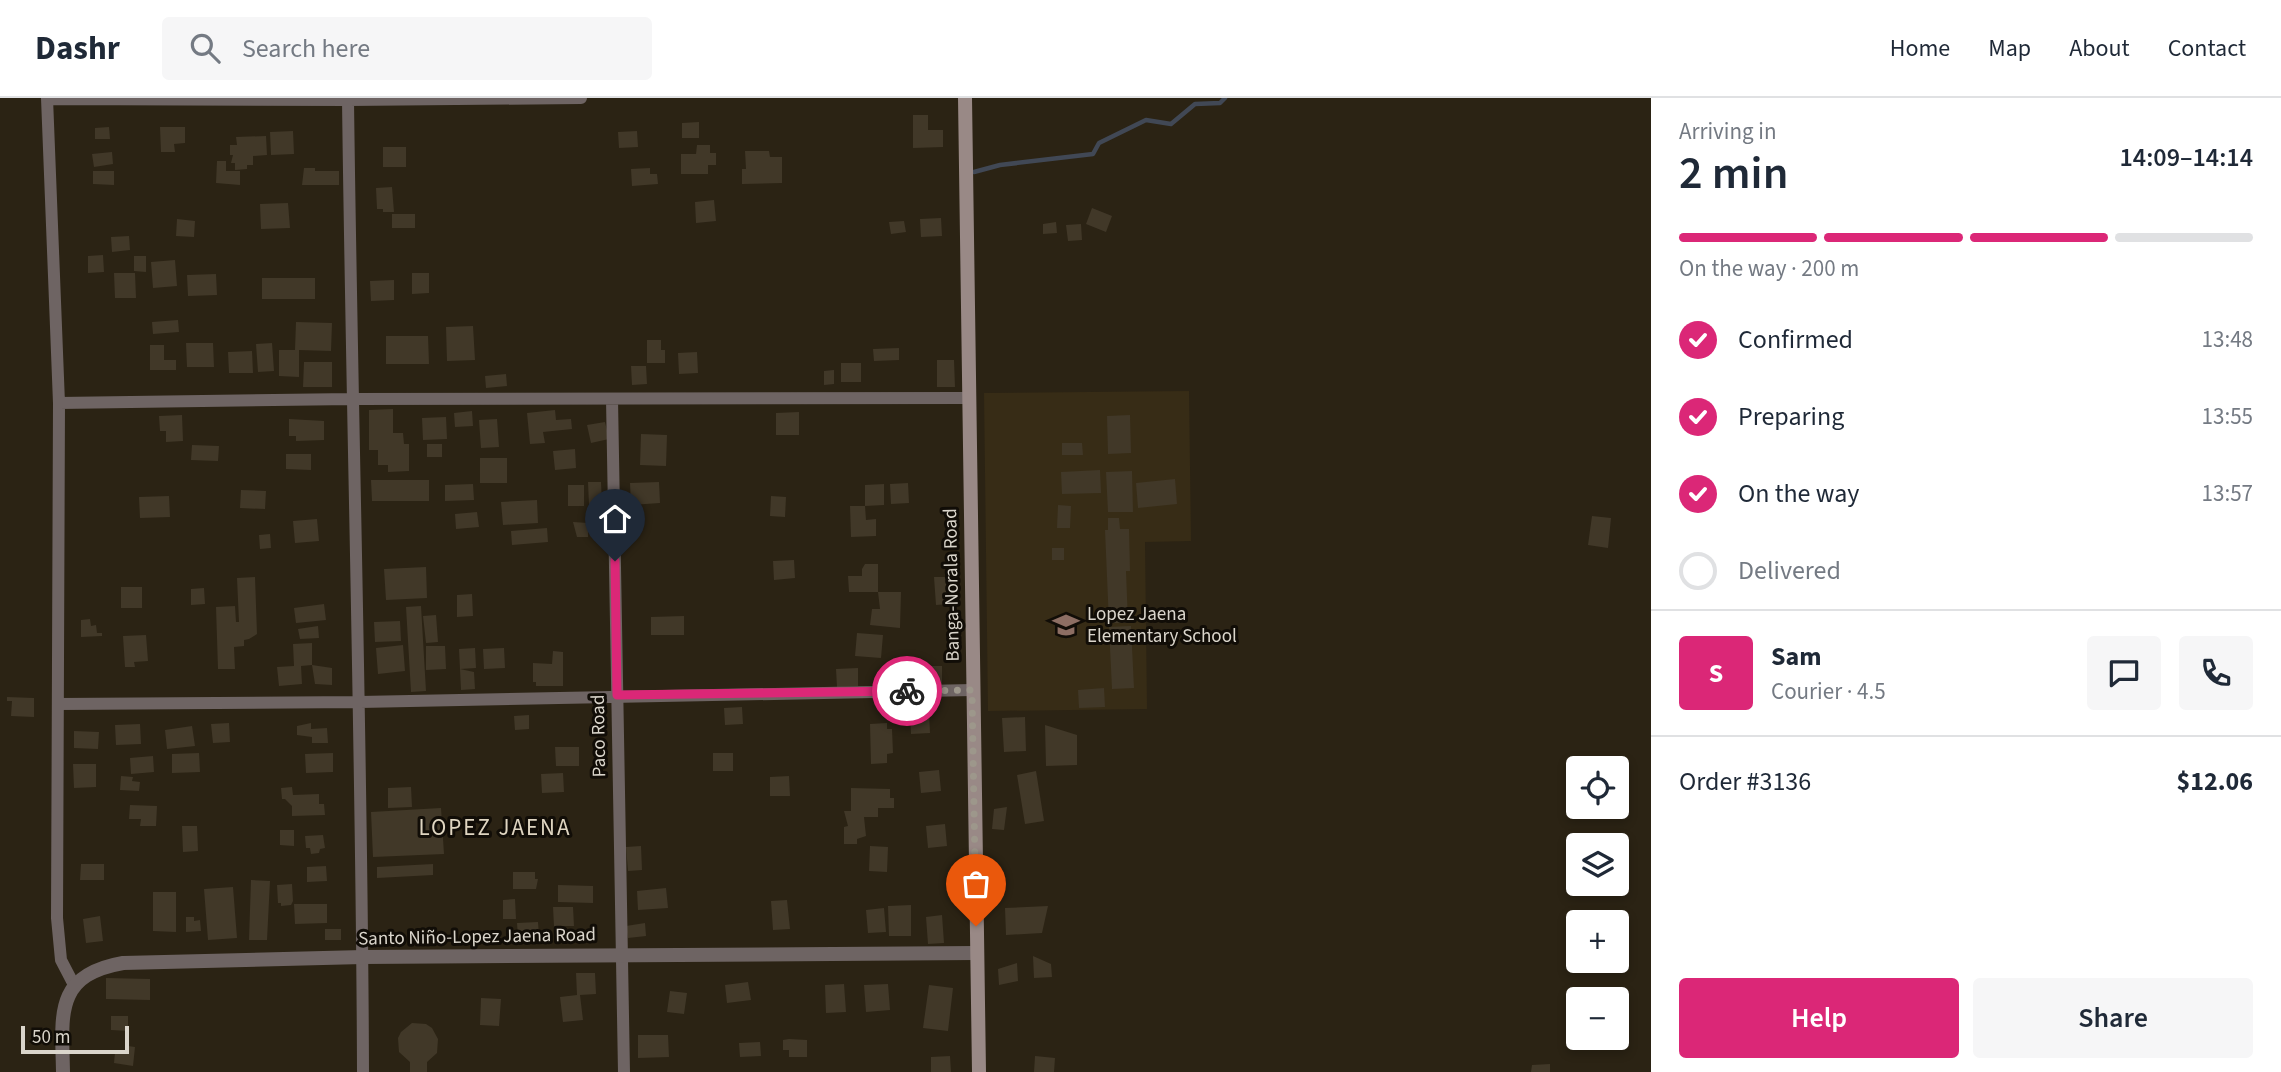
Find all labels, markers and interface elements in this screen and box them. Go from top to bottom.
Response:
search box [162,17,652,80]
text: Dashr [35,25,120,72]
icon: search [186,29,224,67]
text: Search here [242,30,370,67]
text: Home [1890,31,1950,66]
text: Map [1988,31,2031,66]
text: About [2069,31,2130,66]
text: Contact [2168,31,2246,66]
text: Arriving in [1679,115,1777,148]
text: 14:09–14:14 [2120,139,2253,176]
text: 2 min [1679,141,1788,206]
text: On the way · 200 m [1679,252,1859,285]
icon: check [1679,321,1717,359]
text: Confirmed [1738,321,1853,358]
text: 13:48 [2202,323,2253,356]
icon: check [1679,398,1717,436]
text: Preparing [1738,398,1844,435]
text: 13:55 [2202,400,2253,433]
icon: check [1679,475,1717,513]
text: On the way [1738,475,1859,512]
text: 13:57 [2202,477,2253,510]
pin [585,489,645,561]
icon: home [596,500,634,538]
street label: Banga-Norala Road [937,508,967,662]
text: Delivered [1738,552,1841,589]
place label: Lopez Jaena Elementary School [1087,601,1237,650]
school or university icon: Lopez Jaena Elementary School [1051,610,1081,640]
button: chat [2087,636,2161,710]
button: phone [2179,636,2253,710]
text: Sam [1771,638,1821,675]
text: S [1709,655,1723,692]
courier [872,656,942,726]
icon: bike [888,672,926,710]
text: Courier · 4.5 [1771,675,1886,708]
street label: Paco Road [585,694,613,778]
map controls [1566,756,1629,1050]
button: locate [1566,756,1629,819]
text: Order #3136 [1679,763,1811,800]
text: $12.06 [2177,763,2253,800]
district label: LOPEZ JAENA [419,811,571,844]
button: layers [1566,833,1629,896]
pin [946,854,1006,926]
icon: bag [957,865,995,903]
button: + [1566,910,1629,973]
street label: Santo Niño-Lopez Jaena Road [358,921,596,953]
button: Help [1679,978,1959,1058]
button: Share [1973,978,2253,1058]
button: − [1566,987,1629,1050]
scale bar [21,1023,130,1055]
text: 50 m [32,1024,70,1051]

